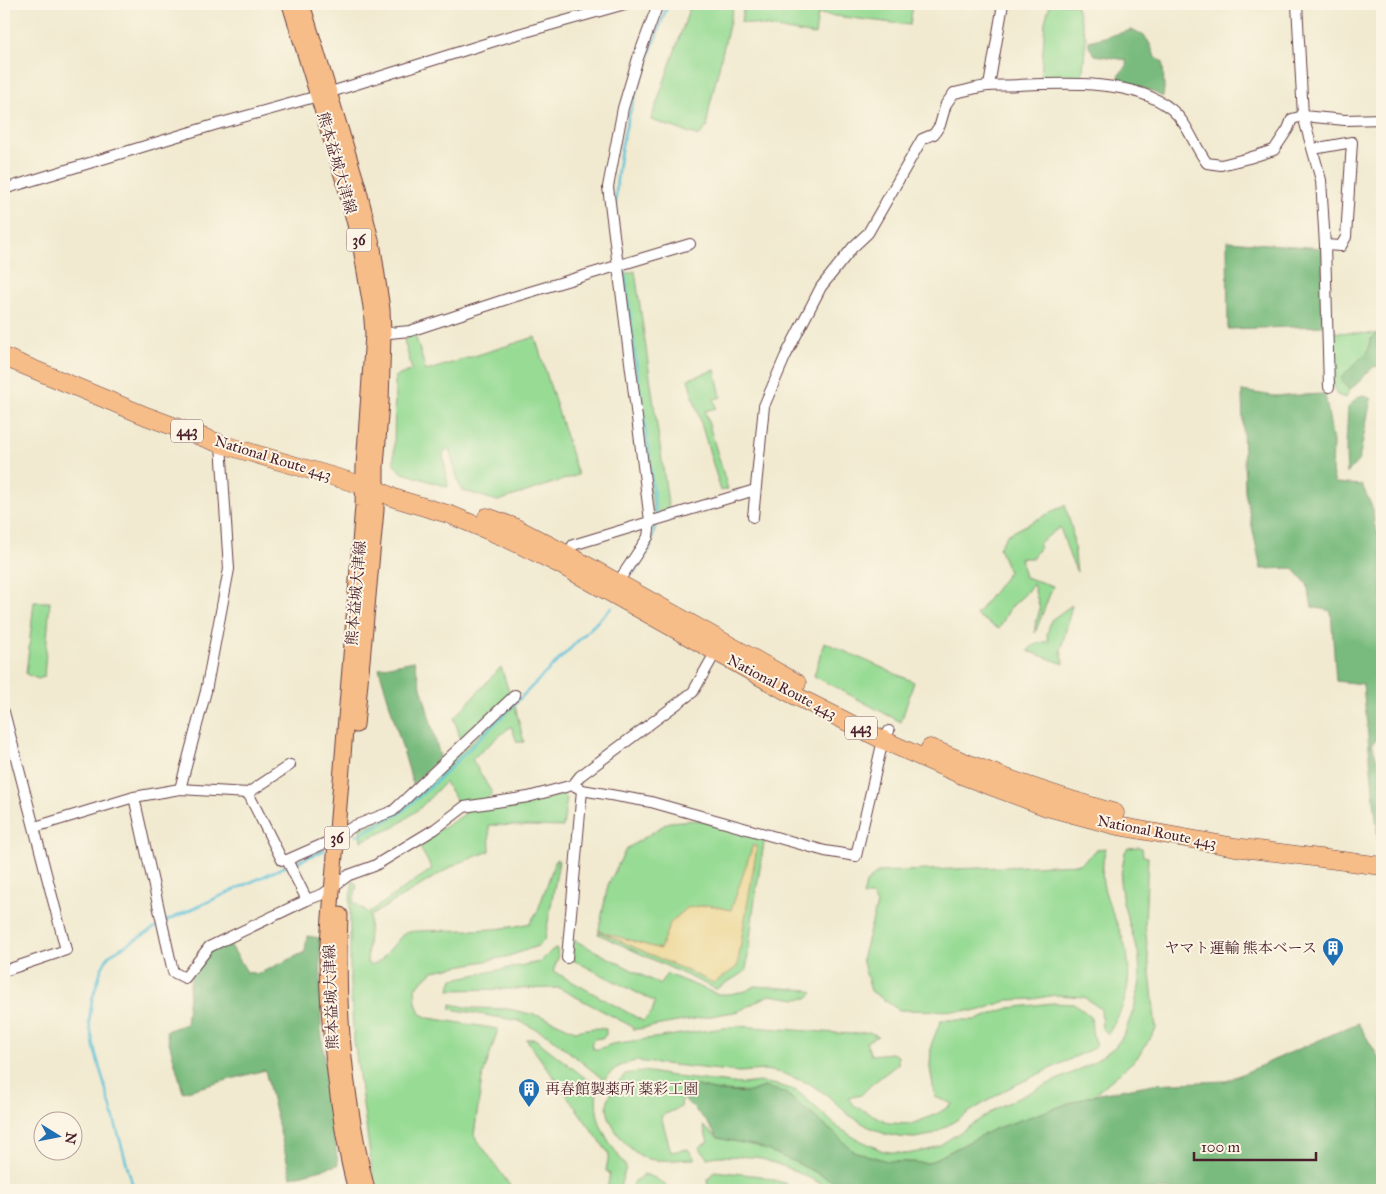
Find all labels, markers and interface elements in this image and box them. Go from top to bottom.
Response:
street label: 熊本益城大津線 [314,110,360,216]
road number: 36 [346,228,372,252]
road number: 443 [171,420,203,442]
street label: National Route 443 [212,432,334,484]
street label: 熊本益城大津線 [342,540,370,646]
street label: National Route 443 [724,651,840,723]
road number: 443 [845,716,877,740]
street label: National Route 443 [1096,812,1218,852]
road number: 36 [324,826,350,850]
building icon: ヤマト運輸 熊本ベース [1321,936,1345,967]
place label: ヤマト運輸 熊本ベース [1165,939,1317,957]
street label: 熊本益城大津線 [320,944,342,1050]
building icon: 再春館製薬所 薬彩工園 [517,1077,541,1108]
place label: 再春館製薬所 薬彩工園 [545,1080,698,1098]
north arrow [32,1112,82,1162]
scale bar [1194,1129,1316,1161]
text: N [61,1131,80,1146]
text: 100 m [1201,1138,1241,1156]

